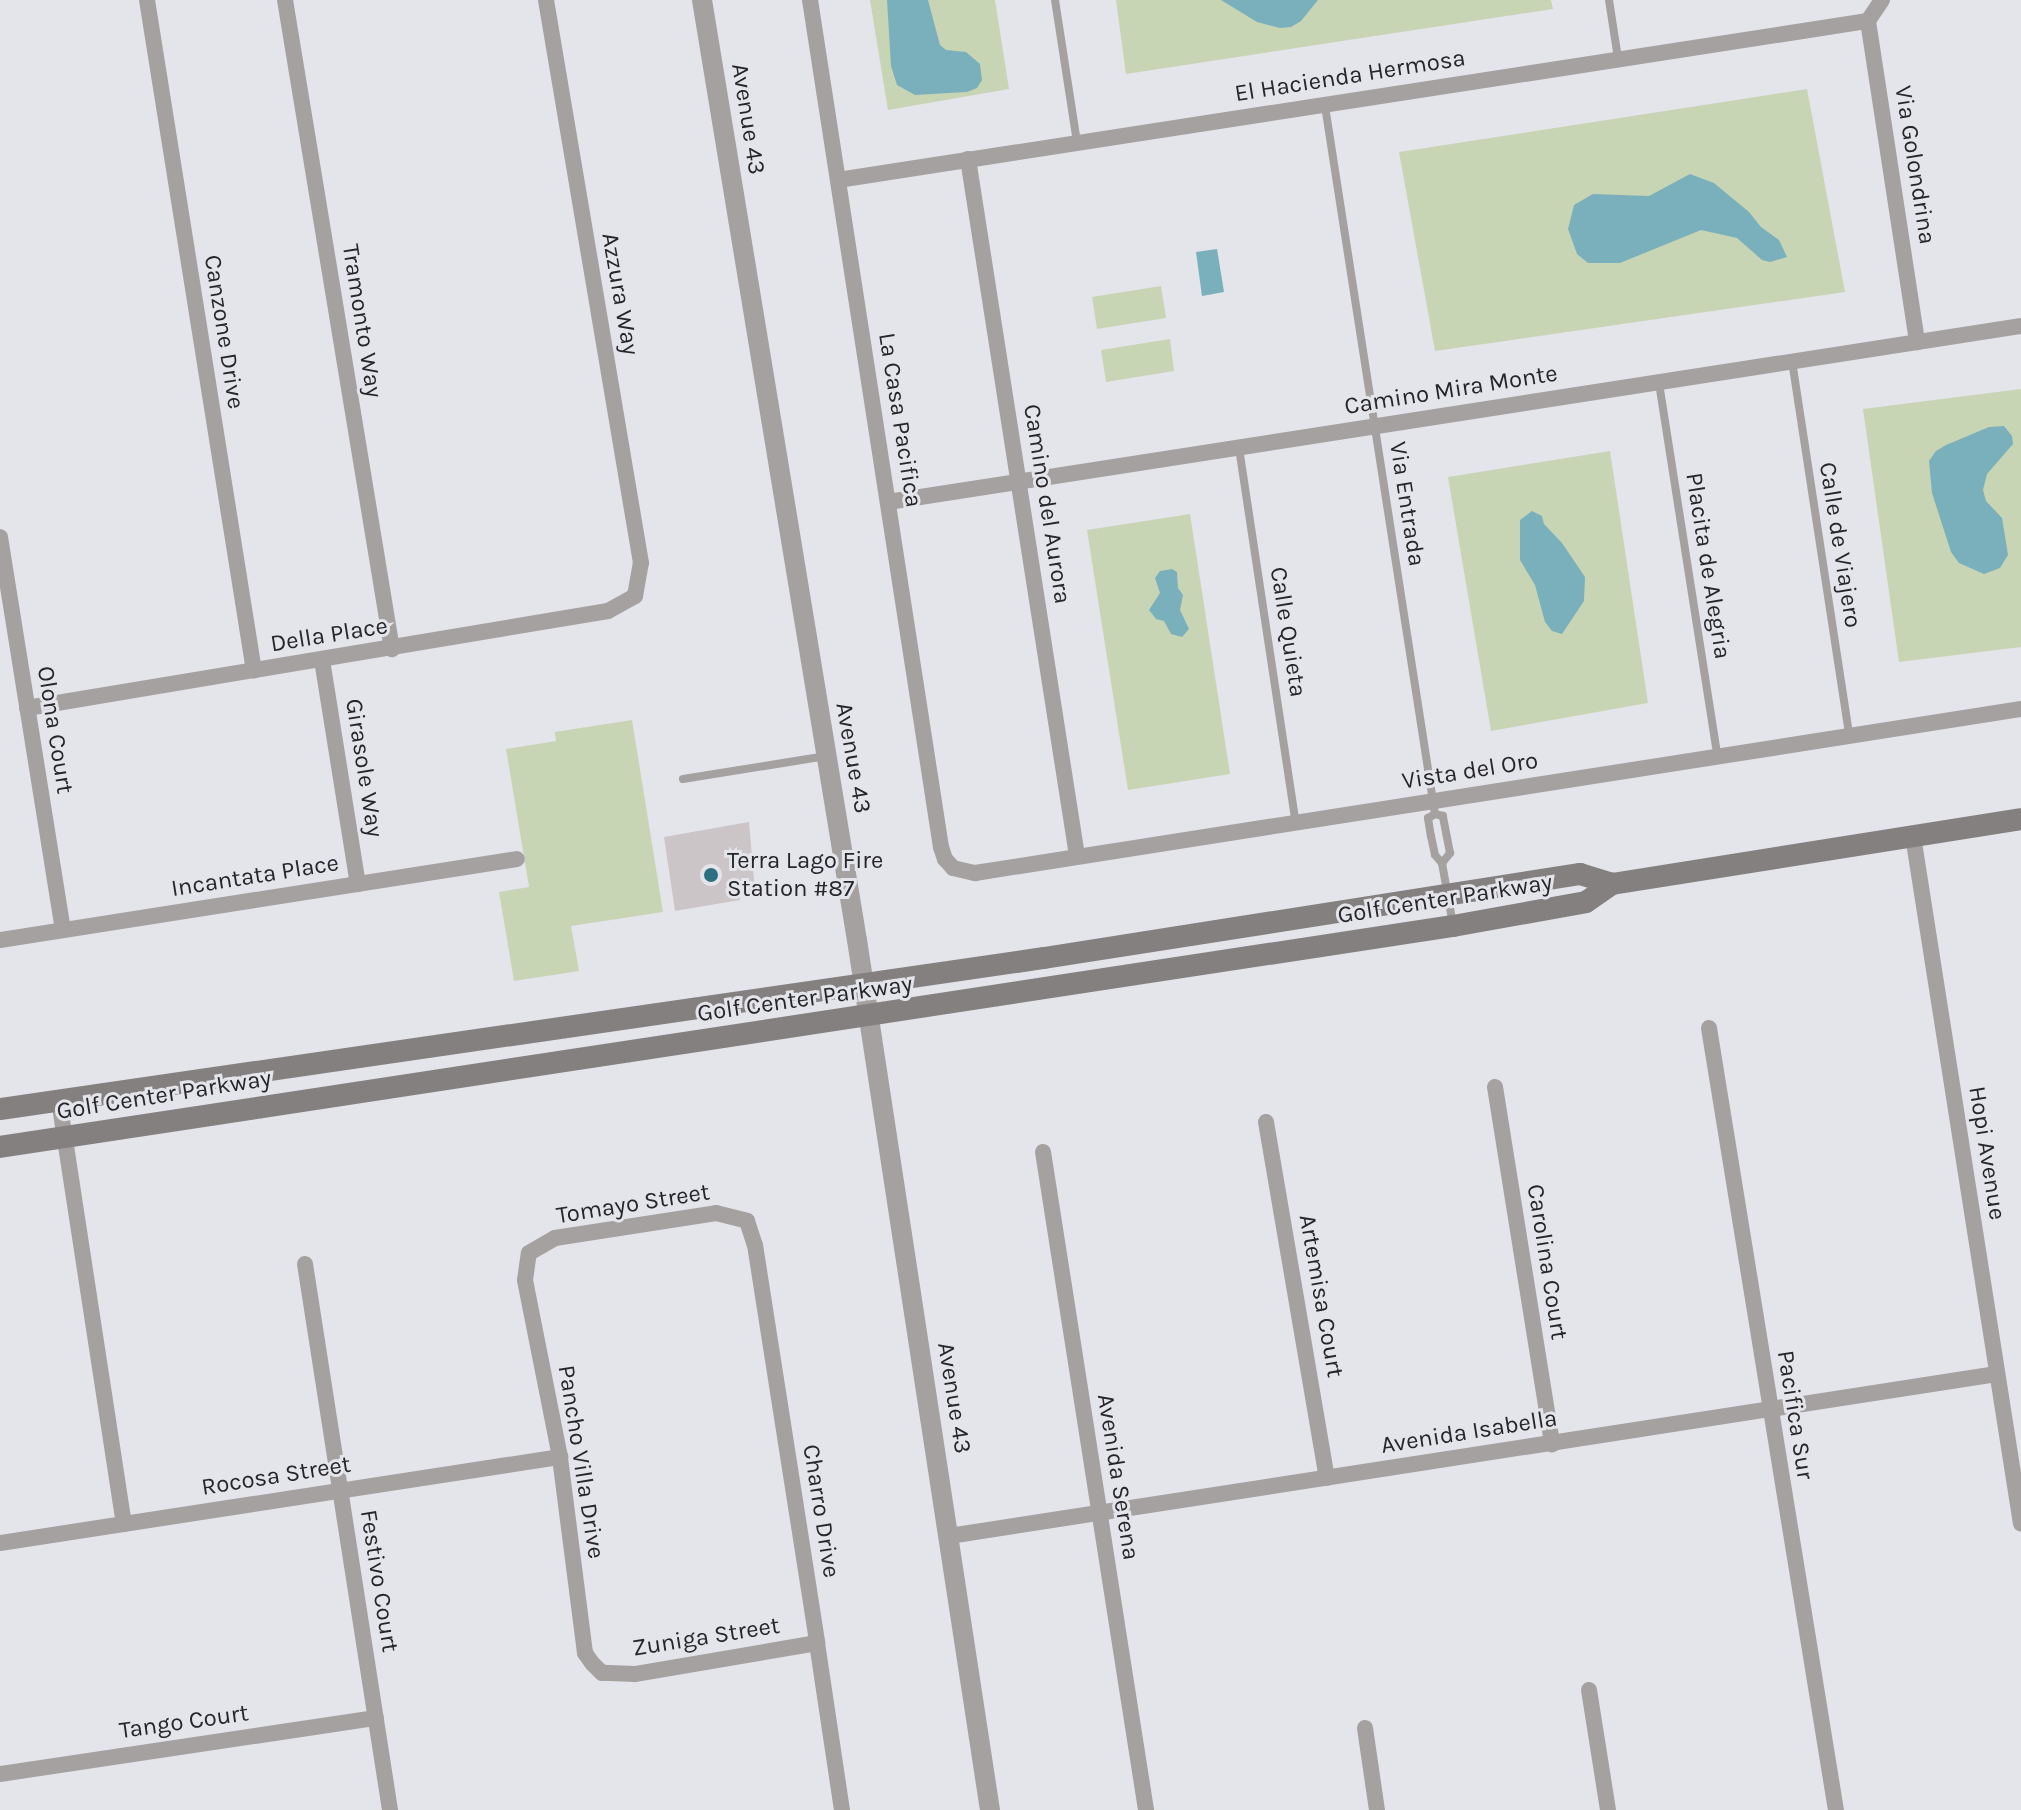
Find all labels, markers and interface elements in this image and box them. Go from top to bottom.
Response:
street label: El Hacienda Hermosa [1233,44,1467,108]
street label: Avenue 43 [725,61,771,177]
street label: Via Golondrina [1888,84,1942,246]
street label: Azzura Way [595,231,645,357]
street label: Tramonto Way [336,242,388,400]
street label: Canzone Drive [198,253,250,411]
street label: La Casa Pacifica [872,331,928,509]
street label: Camino Mira Monte [1342,359,1560,421]
street label: Camino del Aurora [1017,402,1077,606]
street label: Via Entrada [1383,440,1431,568]
street label: Calle de Viajero [1813,460,1867,630]
street label: Placita de Alegria [1679,471,1737,661]
street label: Calle Quieta [1264,565,1312,699]
street label: Della Place [268,612,390,658]
street label: Olona Court [31,664,79,796]
street label: Girasole Way [339,697,389,839]
street label: Avenue 43 [829,700,877,816]
street label: Vista del Oro [1400,746,1540,796]
place label: Terra Lago Fire Station #87 [727,847,883,903]
street label: Incantata Place [169,849,341,903]
marker: Terra Lago Fire Station #87 [702,866,720,884]
street label: Golf Center Parkway [1336,868,1554,930]
street label: Golf Center Parkway [696,970,914,1028]
street label: Golf Center Parkway [55,1064,273,1126]
street label: Hopi Avenue [1962,1084,2012,1222]
street label: Tomayo Street [554,1178,712,1230]
street label: Carolina Court [1520,1182,1574,1342]
street label: Artemisa Court [1292,1212,1350,1380]
street label: Avenue 43 [931,1340,977,1456]
street label: Pacifica Sur [1771,1348,1819,1482]
street label: Pancho Villa Drive [551,1363,611,1561]
street label: Avenida Serena [1091,1392,1145,1562]
street label: Avenida Isabella [1379,1404,1559,1460]
street label: Charro Drive [796,1442,846,1580]
street label: Rocosa Street [199,1450,353,1502]
street label: Festivo Court [354,1508,404,1654]
street label: Zuniga Street [630,1611,782,1663]
street label: Tango Court [118,1699,250,1745]

